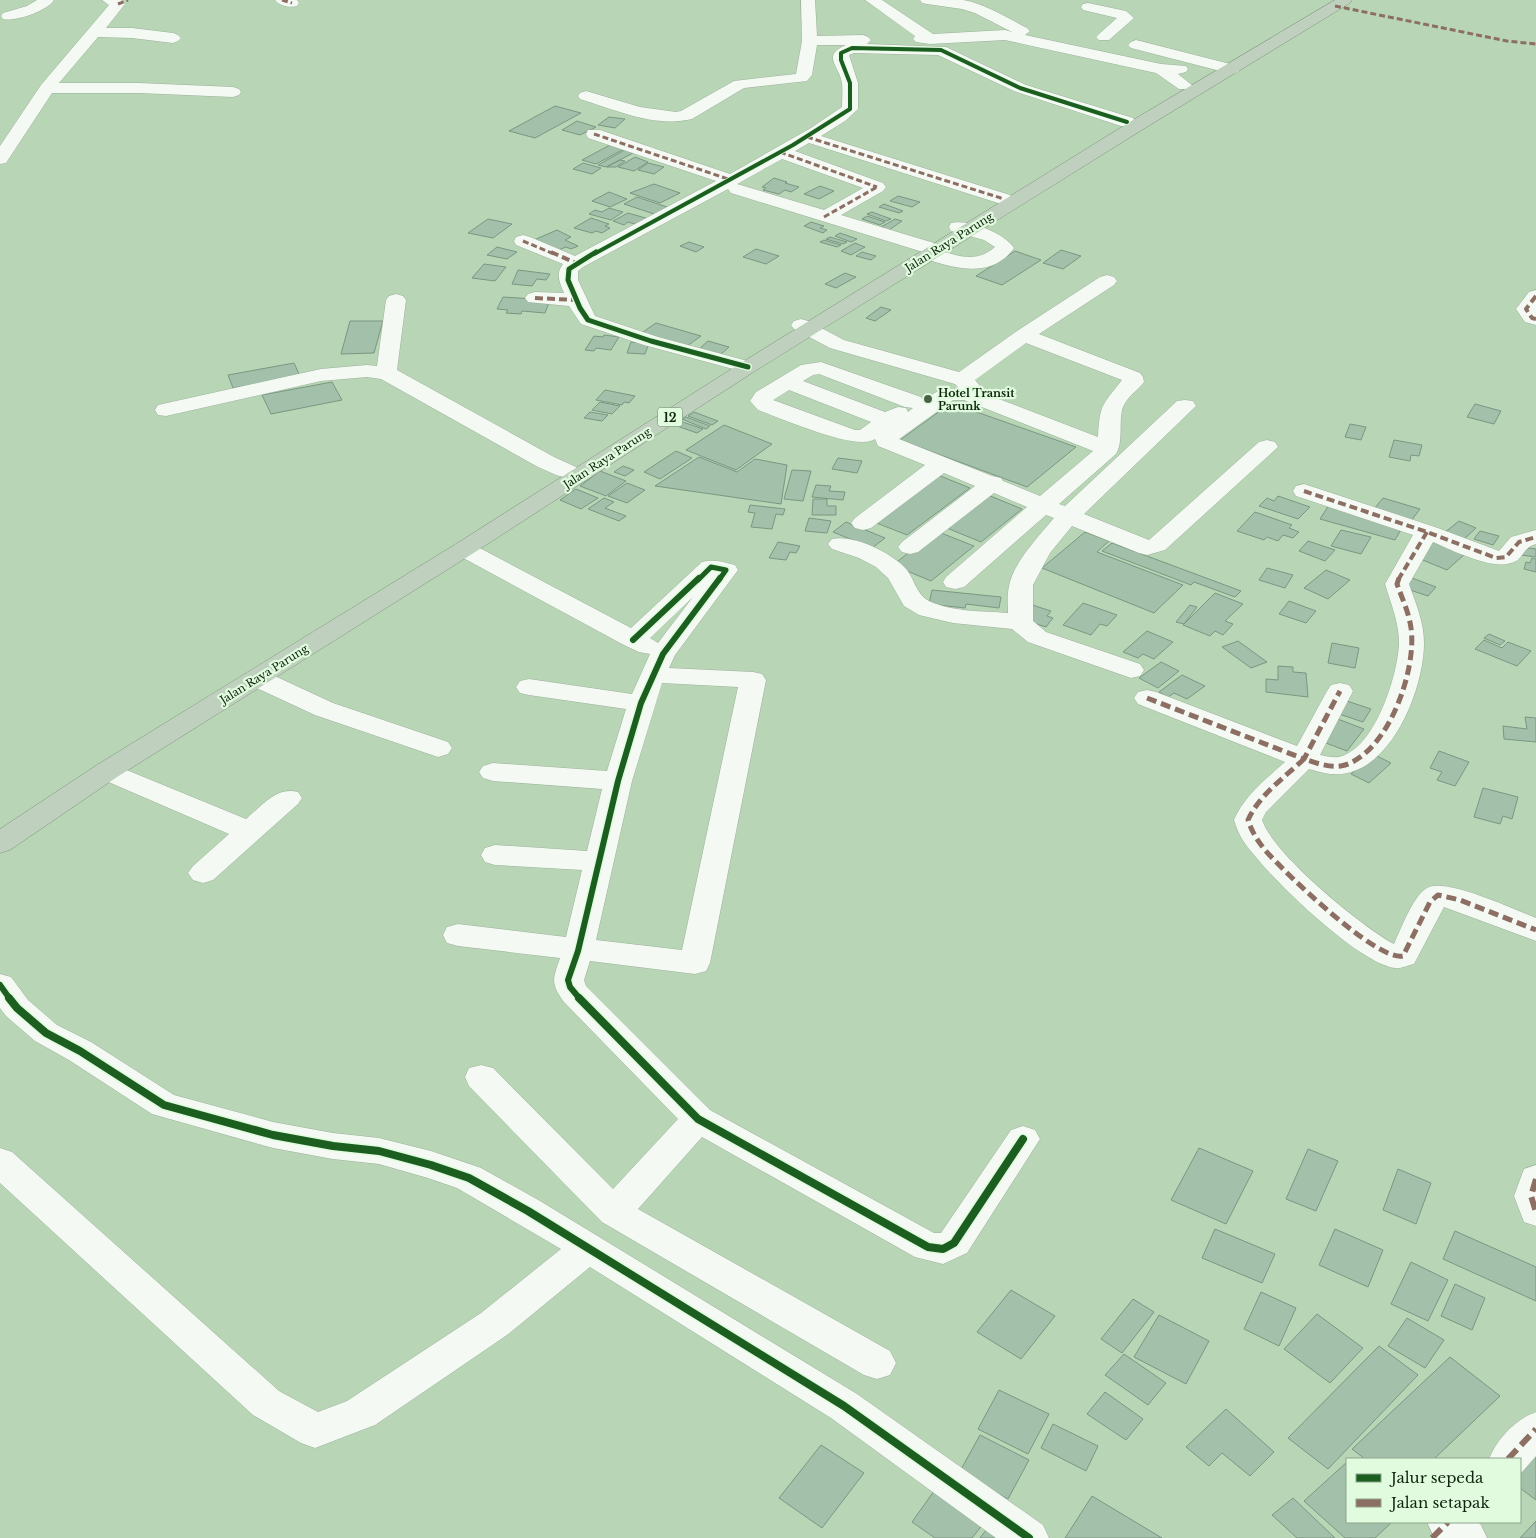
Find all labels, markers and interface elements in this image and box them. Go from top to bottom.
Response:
street label: Jalan Raya Parung [901,209,996,276]
place label: Hotel Transit Parunk [938,386,1015,413]
marker: Hotel Transit Parunk [922,393,934,405]
road number: 12 [658,408,682,427]
street label: Jalan Raya Parung [559,424,654,493]
street label: Jalan Raya Parung [216,641,311,708]
legend [1346,1458,1521,1523]
text: Jalur sepeda [1389,1468,1484,1487]
text: Jalan setapak [1389,1493,1490,1512]

